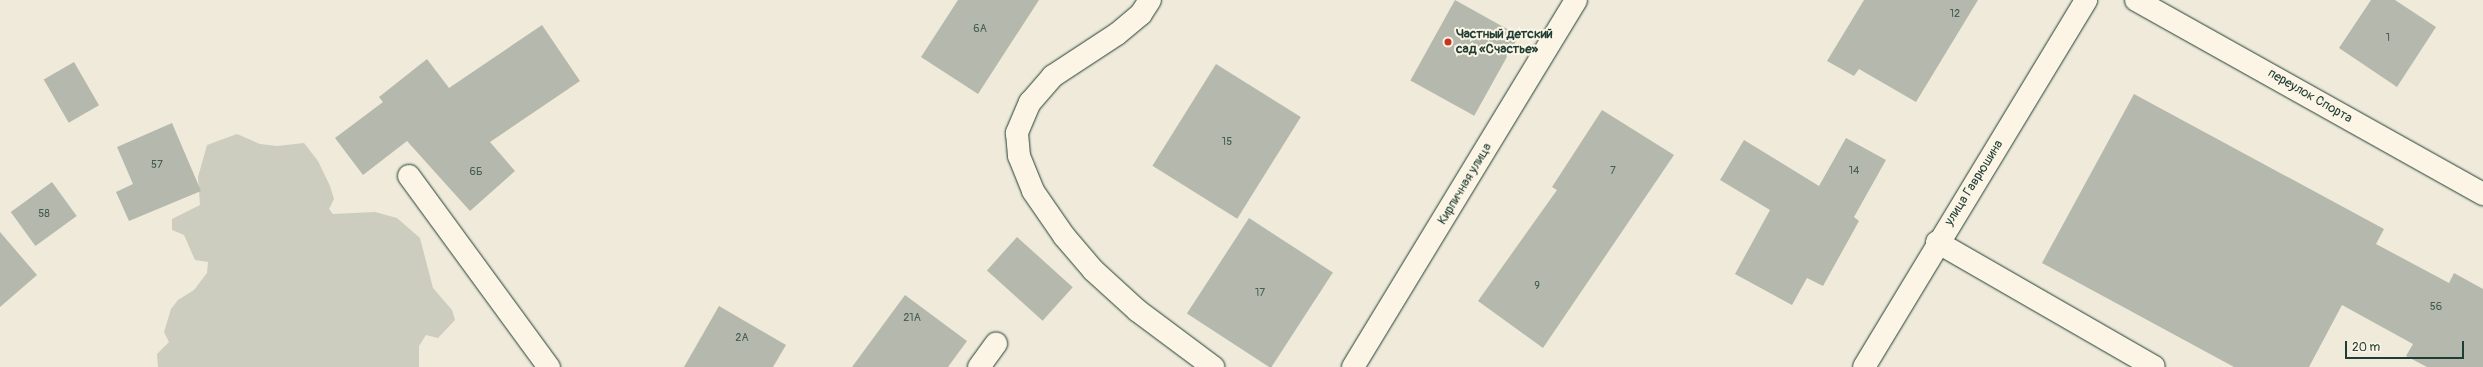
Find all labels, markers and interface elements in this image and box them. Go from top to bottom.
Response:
house number: 12 [1950,7,1960,21]
house number: 6А [973,22,987,36]
place label: Частный детский сад «Счастье» [1456,27,1553,58]
house number: 1 [2386,31,2390,45]
marker: Частный детский сад «Счастье» [1443,37,1453,47]
street label: переулок Спорта [2265,66,2355,126]
house number: 15 [1222,135,1232,149]
street label: улица Гаврюшина [1942,137,2006,229]
street label: Кирпичная улица [1435,140,1495,228]
house number: 57 [151,158,163,172]
house number: 7 [1610,164,1616,178]
house number: 14 [1849,164,1859,178]
house number: 6Б [469,165,483,179]
house number: 58 [38,207,50,221]
house number: 9 [1534,279,1540,293]
house number: 17 [1255,286,1265,300]
house number: 56 [2430,300,2442,314]
house number: 21А [903,311,921,325]
house number: 2А [735,331,749,345]
scale bar [2347,333,2466,359]
text: 20 m [2352,340,2380,355]

